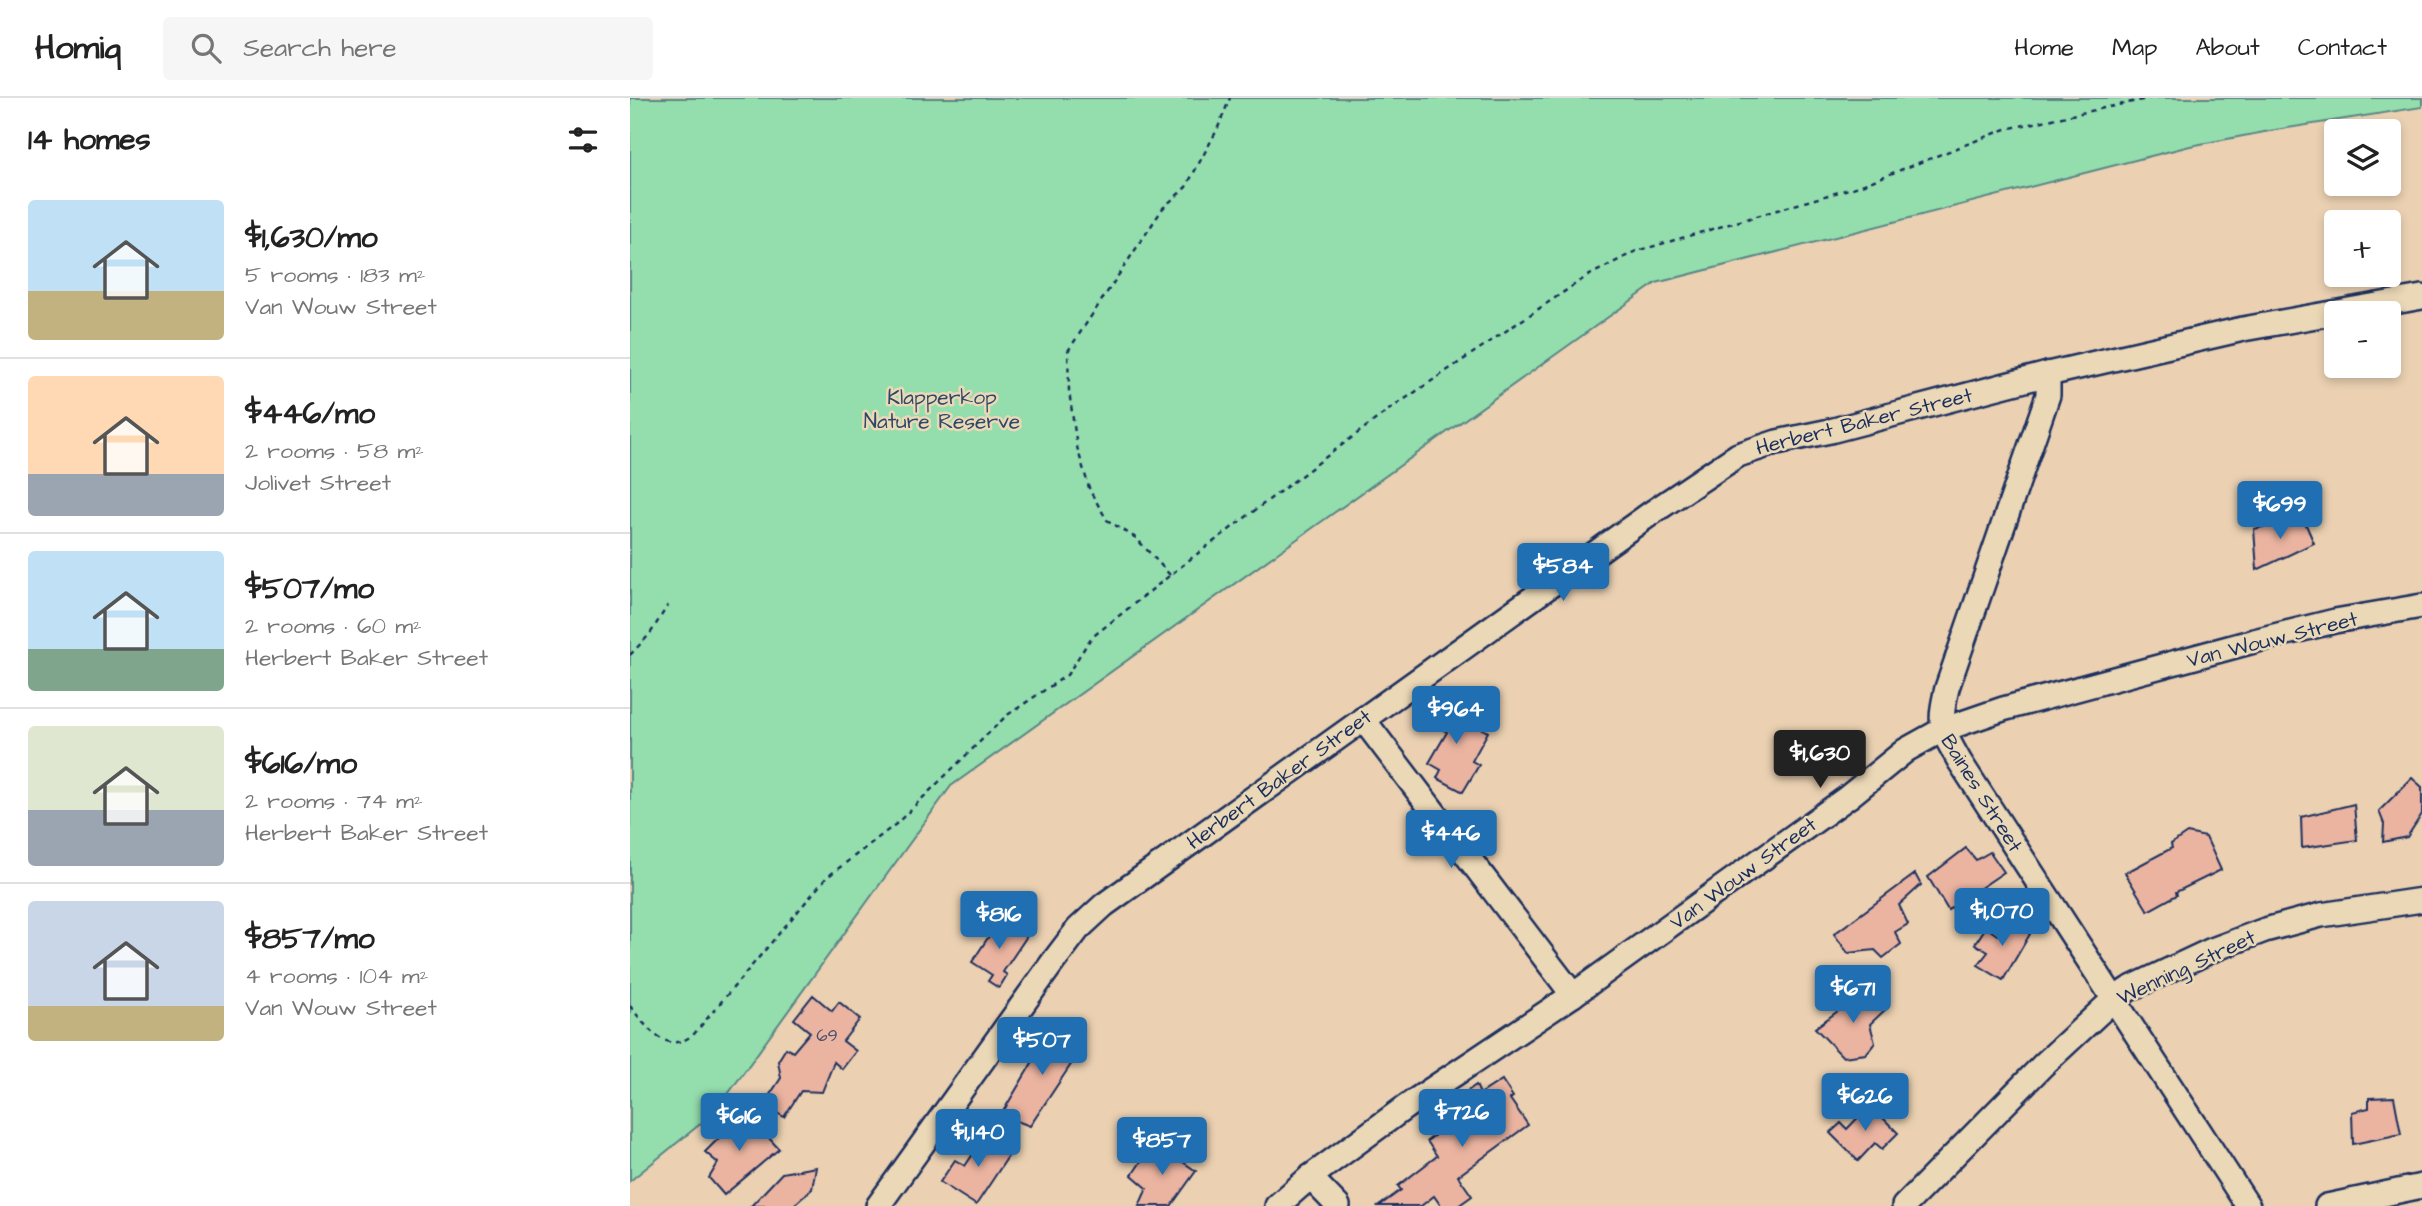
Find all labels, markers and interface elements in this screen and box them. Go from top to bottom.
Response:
search box [163,17,653,80]
text: Homiq [35,25,121,71]
icon: search [187,29,225,67]
text: Search here [243,30,397,66]
text: Home [2014,31,2074,65]
text: Map [2112,31,2157,65]
text: About [2195,31,2260,65]
text: Contact [2298,31,2387,65]
text: 14 homes [28,119,151,161]
map controls [2324,119,2401,378]
button: layers [2324,119,2401,196]
icon: filters [564,121,602,159]
button: + [2324,210,2401,287]
text: $1,630/mo [245,217,378,259]
icon: home [84,228,168,312]
text: 5 rooms · 183 m² [245,259,425,291]
text: Van Wouw Street [245,291,437,323]
button: − [2324,301,2401,378]
street label: Herbert Baker Street [1753,380,1976,462]
park label: Klapperkop Nature Reserve [864,383,1020,436]
text: $446/mo [245,393,375,435]
icon: home [84,404,168,488]
text: 2 rooms · 58 m² [245,435,424,467]
text: Jolivet Street [245,467,391,499]
pin: $699 [2239,482,2321,541]
text: $699 [2253,488,2307,520]
pin: $584 [1522,544,1604,603]
text: $584 [1533,550,1593,582]
text: $507/mo [245,568,374,610]
icon: home [84,579,168,663]
street label: Van Wouw Street [2184,604,2361,675]
text: 2 rooms · 60 m² [245,610,422,642]
text: Herbert Baker Street [245,642,488,674]
pin: $964 [1415,686,1497,746]
text: $964 [1428,693,1484,725]
street label: Herbert Baker Street [1181,702,1378,856]
street label: Baines Street [1934,729,2030,858]
pin: $1,630 [1763,730,1877,790]
text: $1,630 [1790,737,1850,769]
text: $616/mo [245,743,357,785]
icon: home [84,754,168,838]
text: 2 rooms · 74 m² [245,785,423,817]
pin: $446 [1410,810,1492,870]
street label: Van Wouw Street [1664,810,1823,937]
text: Herbert Baker Street [245,817,488,849]
text: $446 [1422,817,1480,849]
pin: $1,070 [1945,888,2059,948]
pin: $816 [958,892,1040,951]
text: $1,070 [1970,895,2034,927]
text: $816 [976,898,1022,930]
text: $857/mo [245,918,375,960]
street label: Wenning Street [2112,922,2262,1014]
icon: home [84,929,168,1013]
text: 4 rooms · 104 m² [245,960,428,992]
pin: $671 [1812,965,1894,1025]
text: $671 [1831,972,1875,1004]
text: Van Wouw Street [245,992,437,1024]
pin: $507 [1001,1018,1083,1077]
house number: 69 [816,1023,838,1048]
text: $507 [1013,1024,1071,1056]
pin: $626 [1824,1074,1906,1133]
text: $626 [1838,1080,1892,1112]
pin: $726 [1421,1090,1503,1149]
pin: $616 [698,1094,780,1153]
text: $726 [1435,1096,1489,1128]
text: $616 [717,1100,761,1132]
pin: $1,140 [921,1110,1035,1169]
text: $1,140 [952,1116,1004,1148]
pin: $857 [1121,1118,1203,1177]
text: $857 [1133,1124,1191,1156]

